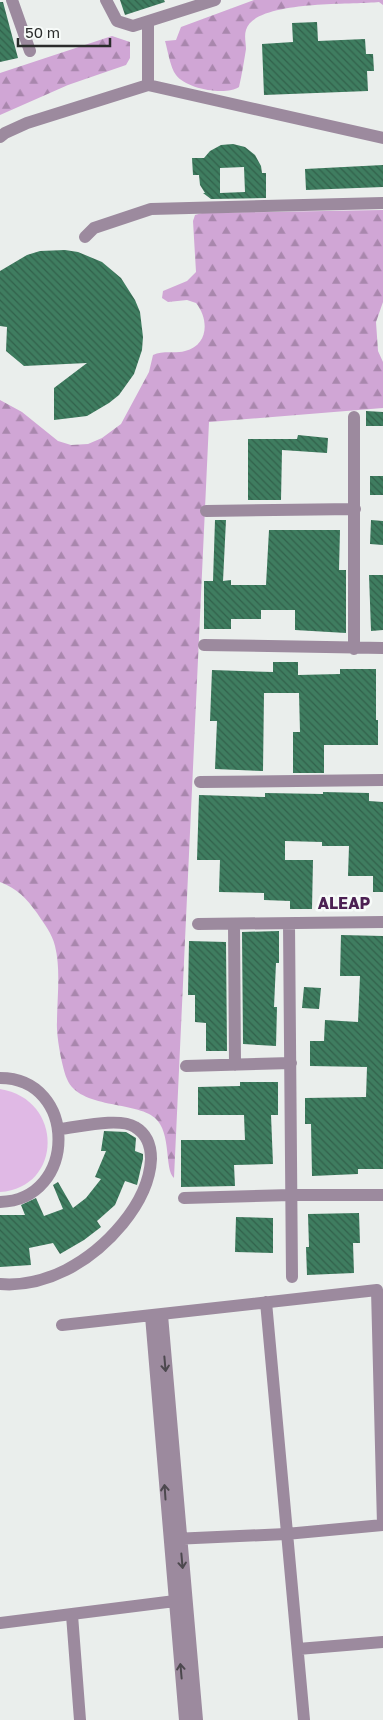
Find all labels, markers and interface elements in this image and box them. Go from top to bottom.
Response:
scale bar [18,15,110,47]
text: 50 m [25,23,60,41]
district label: ALEAP [318,893,371,913]
one-way arrow [161,1355,170,1371]
one-way arrow [160,1484,169,1500]
one-way arrow [177,1552,187,1568]
one-way arrow [176,1664,185,1680]

